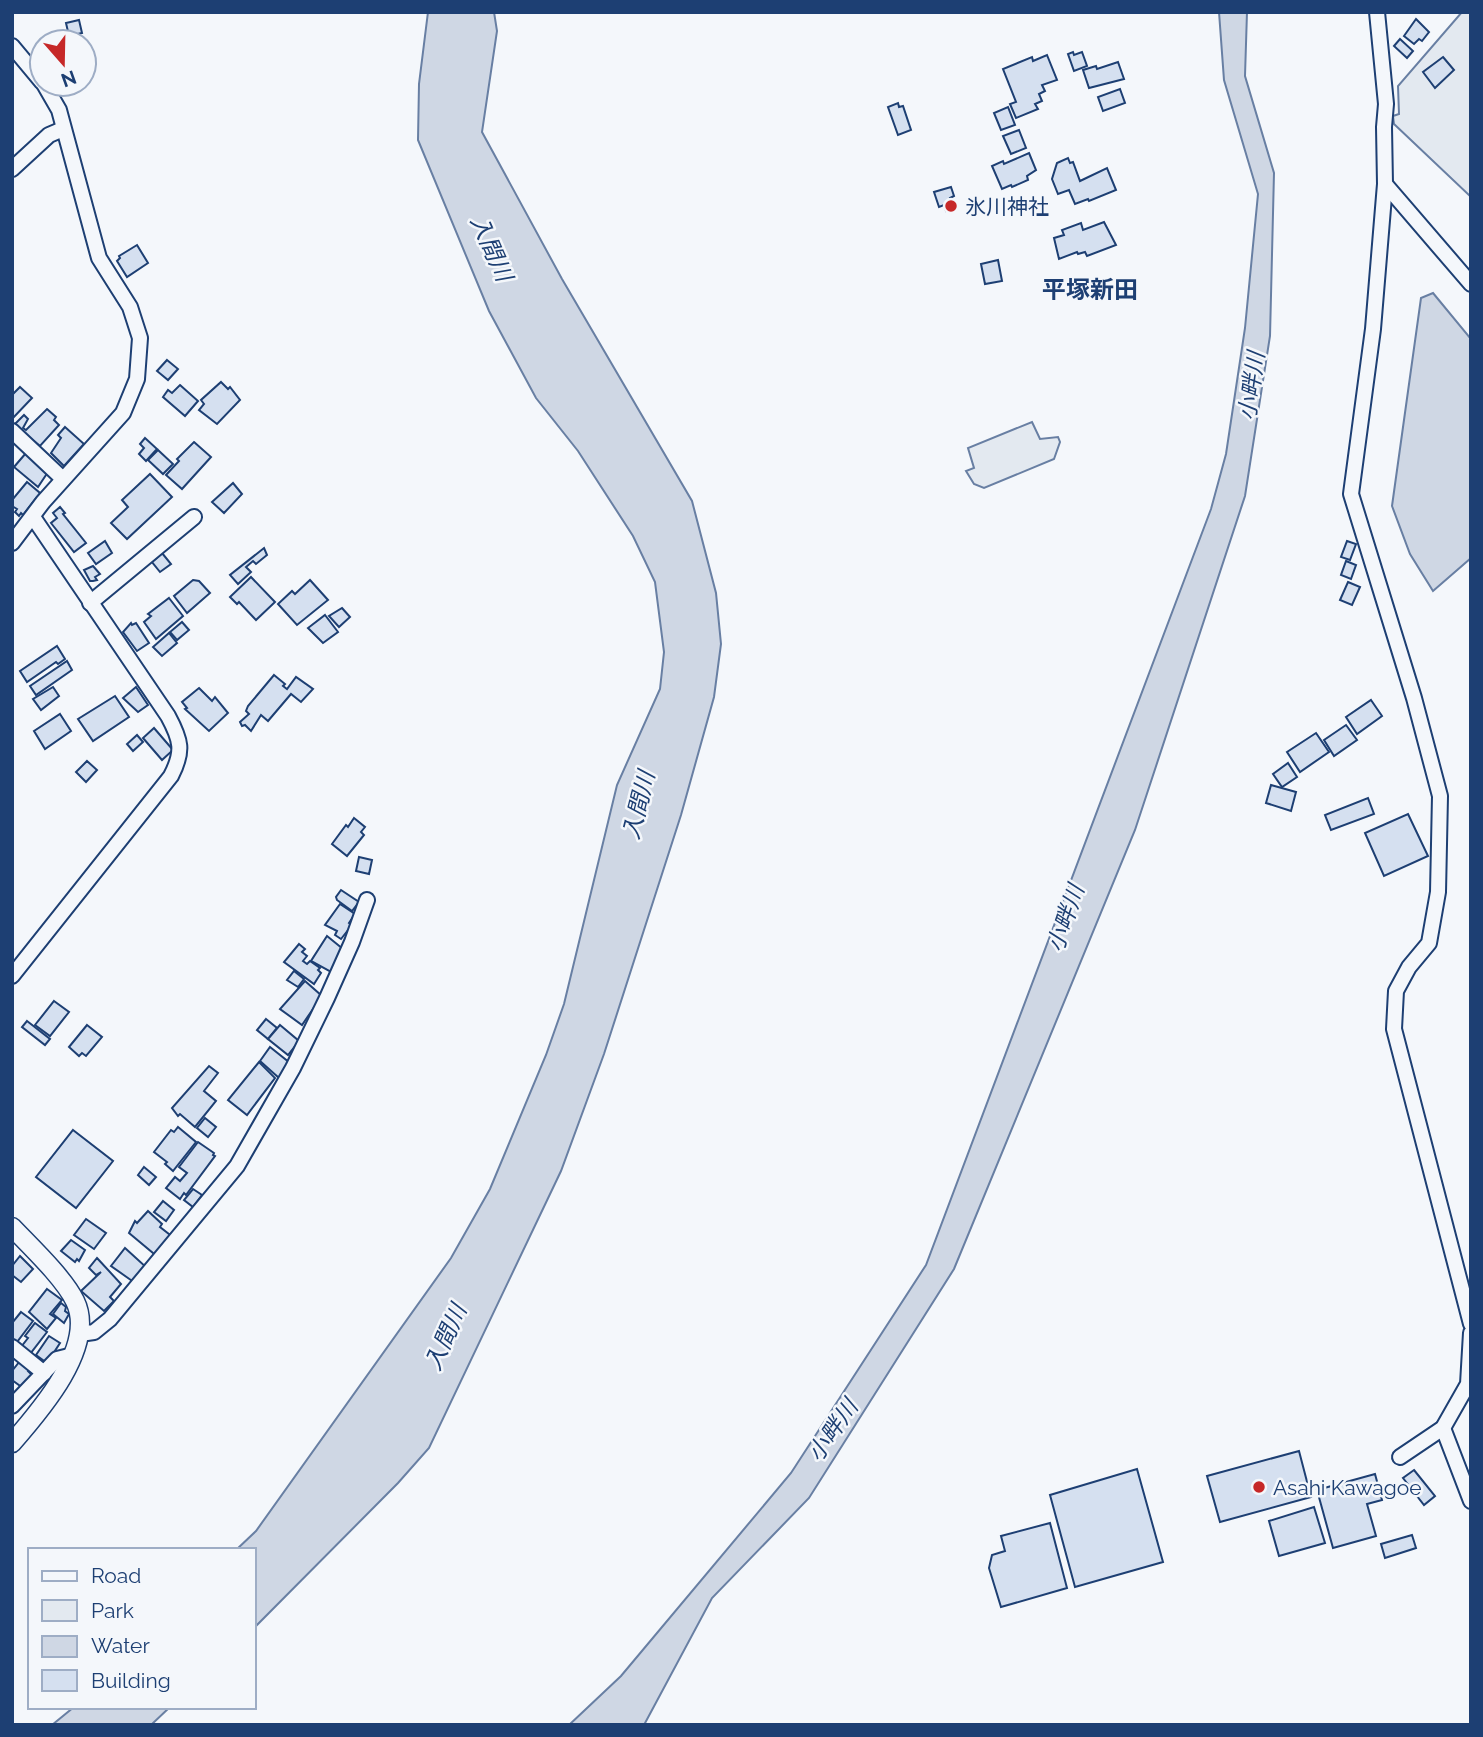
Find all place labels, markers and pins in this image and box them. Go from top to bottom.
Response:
place label: 氷川神社 [965,194,1049,219]
marker: 氷川神社 [943,198,959,214]
place label: Asahi Kawagoe [1273,1475,1421,1500]
marker: Asahi Kawagoe [1251,1479,1267,1495]

